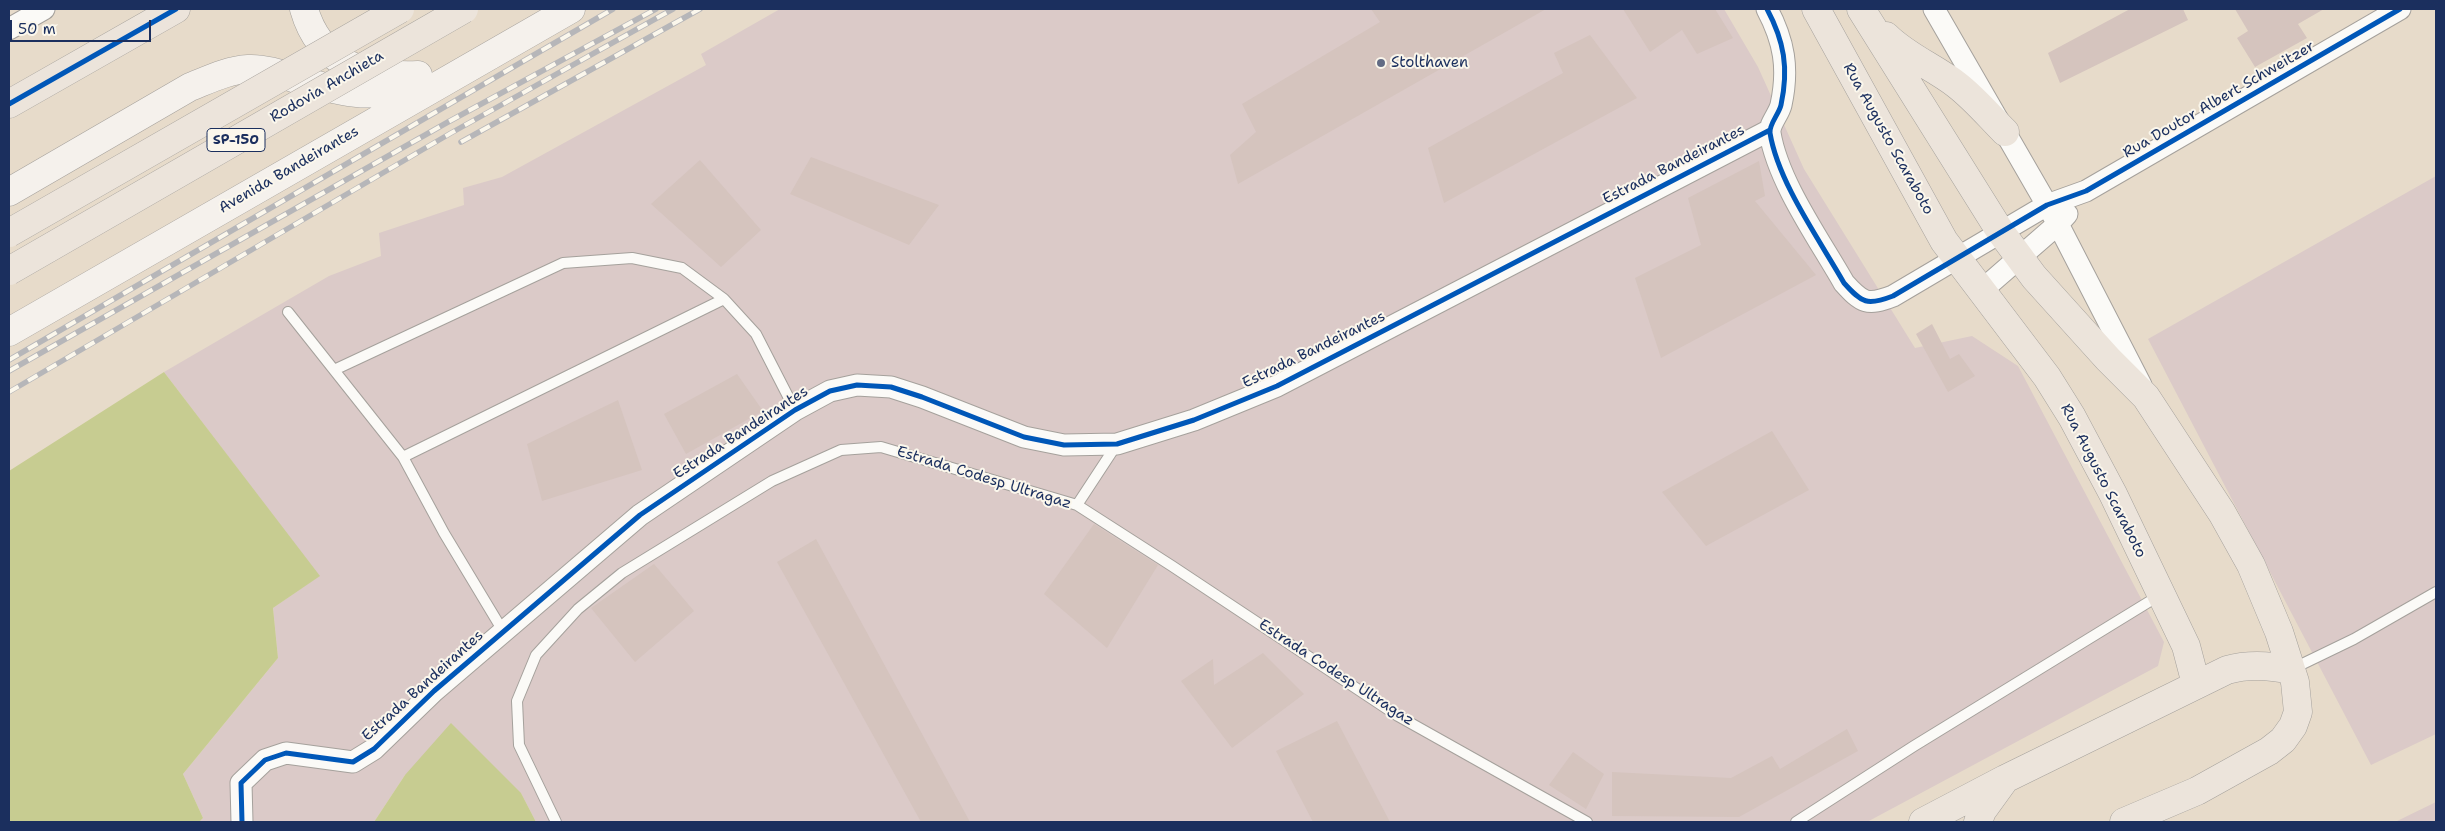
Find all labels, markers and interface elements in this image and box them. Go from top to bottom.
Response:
scale bar [12,10,154,42]
text: 50 m [18,19,56,39]
street label: Rua Doutor Albert Schweitzer [2120,38,2318,162]
street label: Rodovia Anchieta [267,47,387,127]
place label: Stolthaven [1391,54,1468,72]
marker: Stolthaven [1375,57,1387,69]
street label: Rua Augusto Scaraboto [1839,60,1937,218]
street label: Estrada Bandeirantes [1600,121,1748,209]
street label: Avenida Bandeirantes [216,122,362,218]
road number: SP-150 [207,128,265,152]
street label: Estrada Bandeirantes [1240,308,1388,392]
street label: Estrada Bandeirantes [670,383,812,483]
street label: Rua Augusto Scaraboto [2056,401,2150,561]
street label: Estrada Codesp Ultragaz [895,443,1073,513]
street label: Estrada Codesp Ultragaz [1255,616,1417,730]
street label: Estrada Bandeirantes [359,627,487,745]

